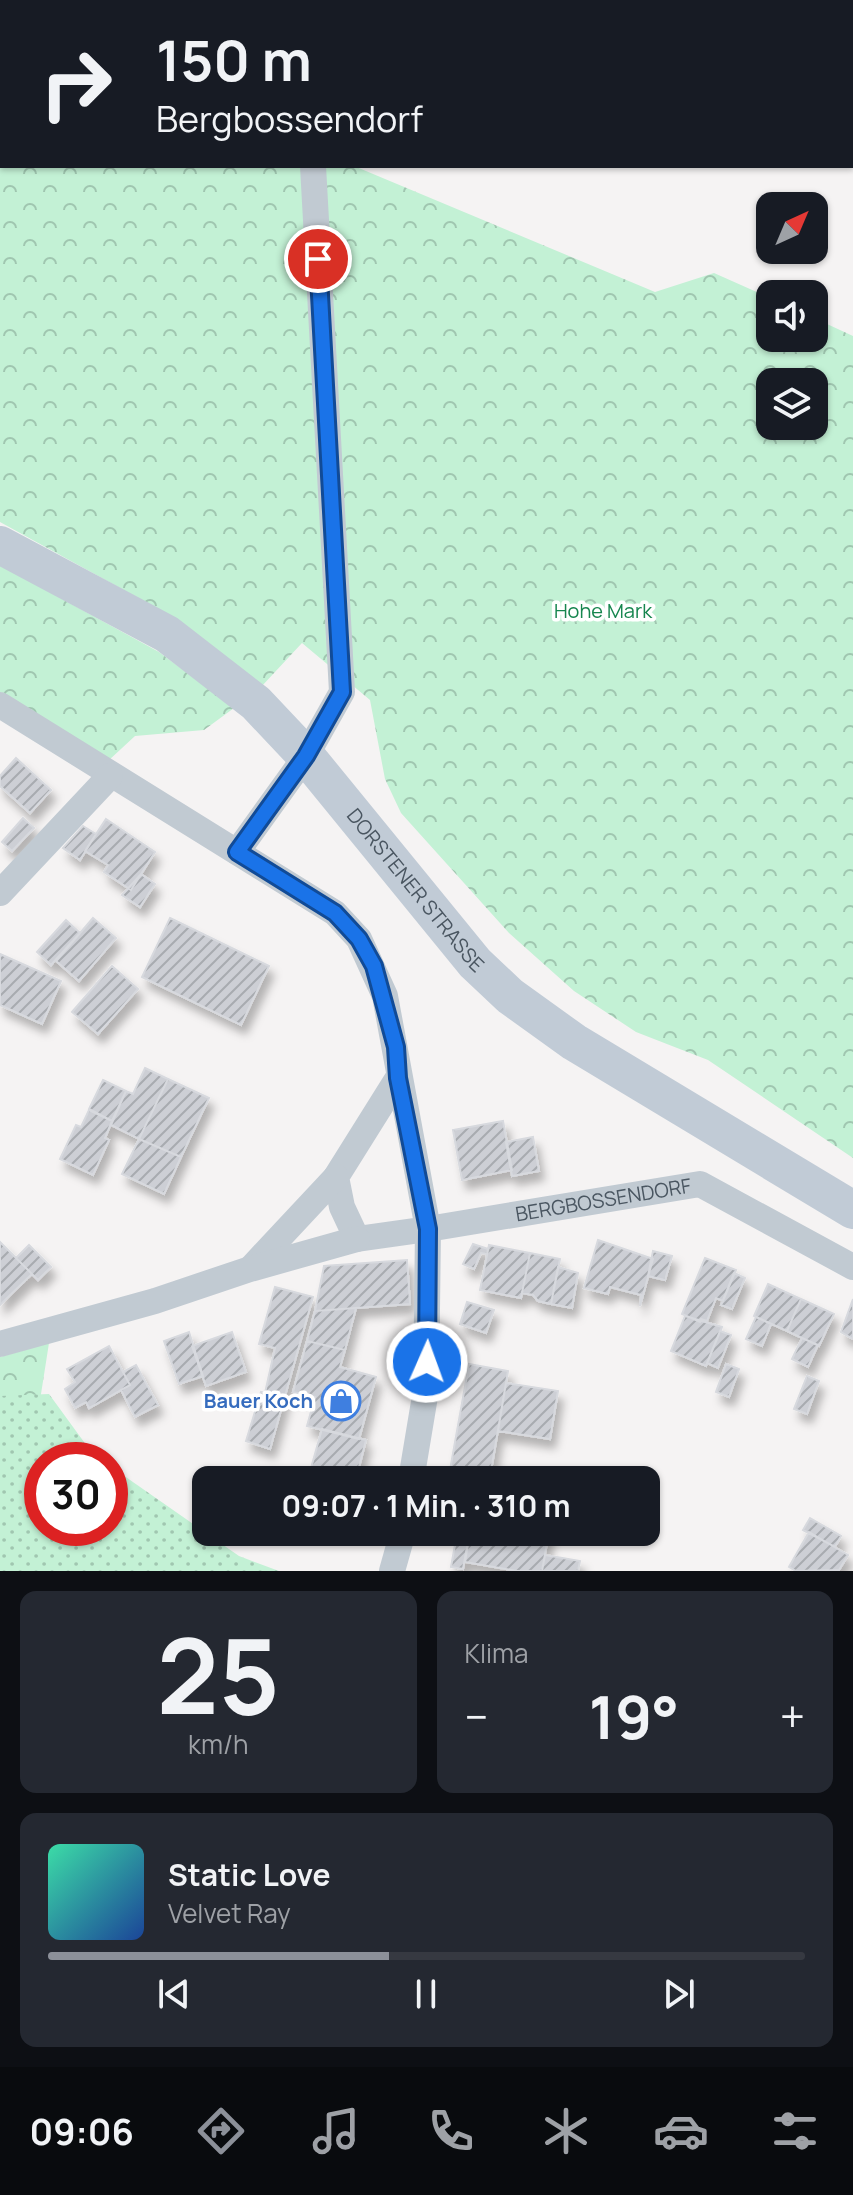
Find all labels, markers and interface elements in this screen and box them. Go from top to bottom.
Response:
text: 150 m [156,21,312,98]
icon: right [24,32,128,136]
text: Bergbossendorf [156,94,423,143]
north arrow [756,192,828,264]
map controls [756,192,828,440]
pin [284,225,352,293]
icon: arrive [296,237,340,281]
button: sound [756,280,828,352]
button: layers [756,368,828,440]
park label: Hohe Mark [554,597,653,624]
street label: DORSTENER STRASSE [341,803,490,978]
street label: BERGBOSSENDORF [513,1172,693,1227]
position arrow [385,1320,469,1404]
shop icon: Bauer Koch [320,1380,362,1422]
place label: Bauer Koch [204,1387,313,1414]
speed limit sign: 30 [24,1442,128,1546]
text: 09:07 · 1 Min. · 310 m [282,1485,570,1526]
text: 25 [157,1603,280,1745]
text: Klima [465,1635,529,1671]
text: 19° [589,1675,679,1757]
text: − [465,1686,488,1746]
text: + [780,1686,805,1746]
text: km/h [188,1726,248,1762]
text: Static Love [168,1854,331,1895]
text: Velvet Ray [168,1895,291,1931]
icon: previous [152,1972,196,2016]
icon: pause [404,1972,448,2016]
icon: next [657,1972,701,2016]
icon: directions [193,2103,249,2159]
icon: music [308,2103,364,2159]
icon: phone [423,2103,479,2159]
icon: climate [538,2103,594,2159]
icon: car [653,2103,709,2159]
icon: filters [767,2103,823,2159]
text: 09:06 [29,2107,134,2156]

